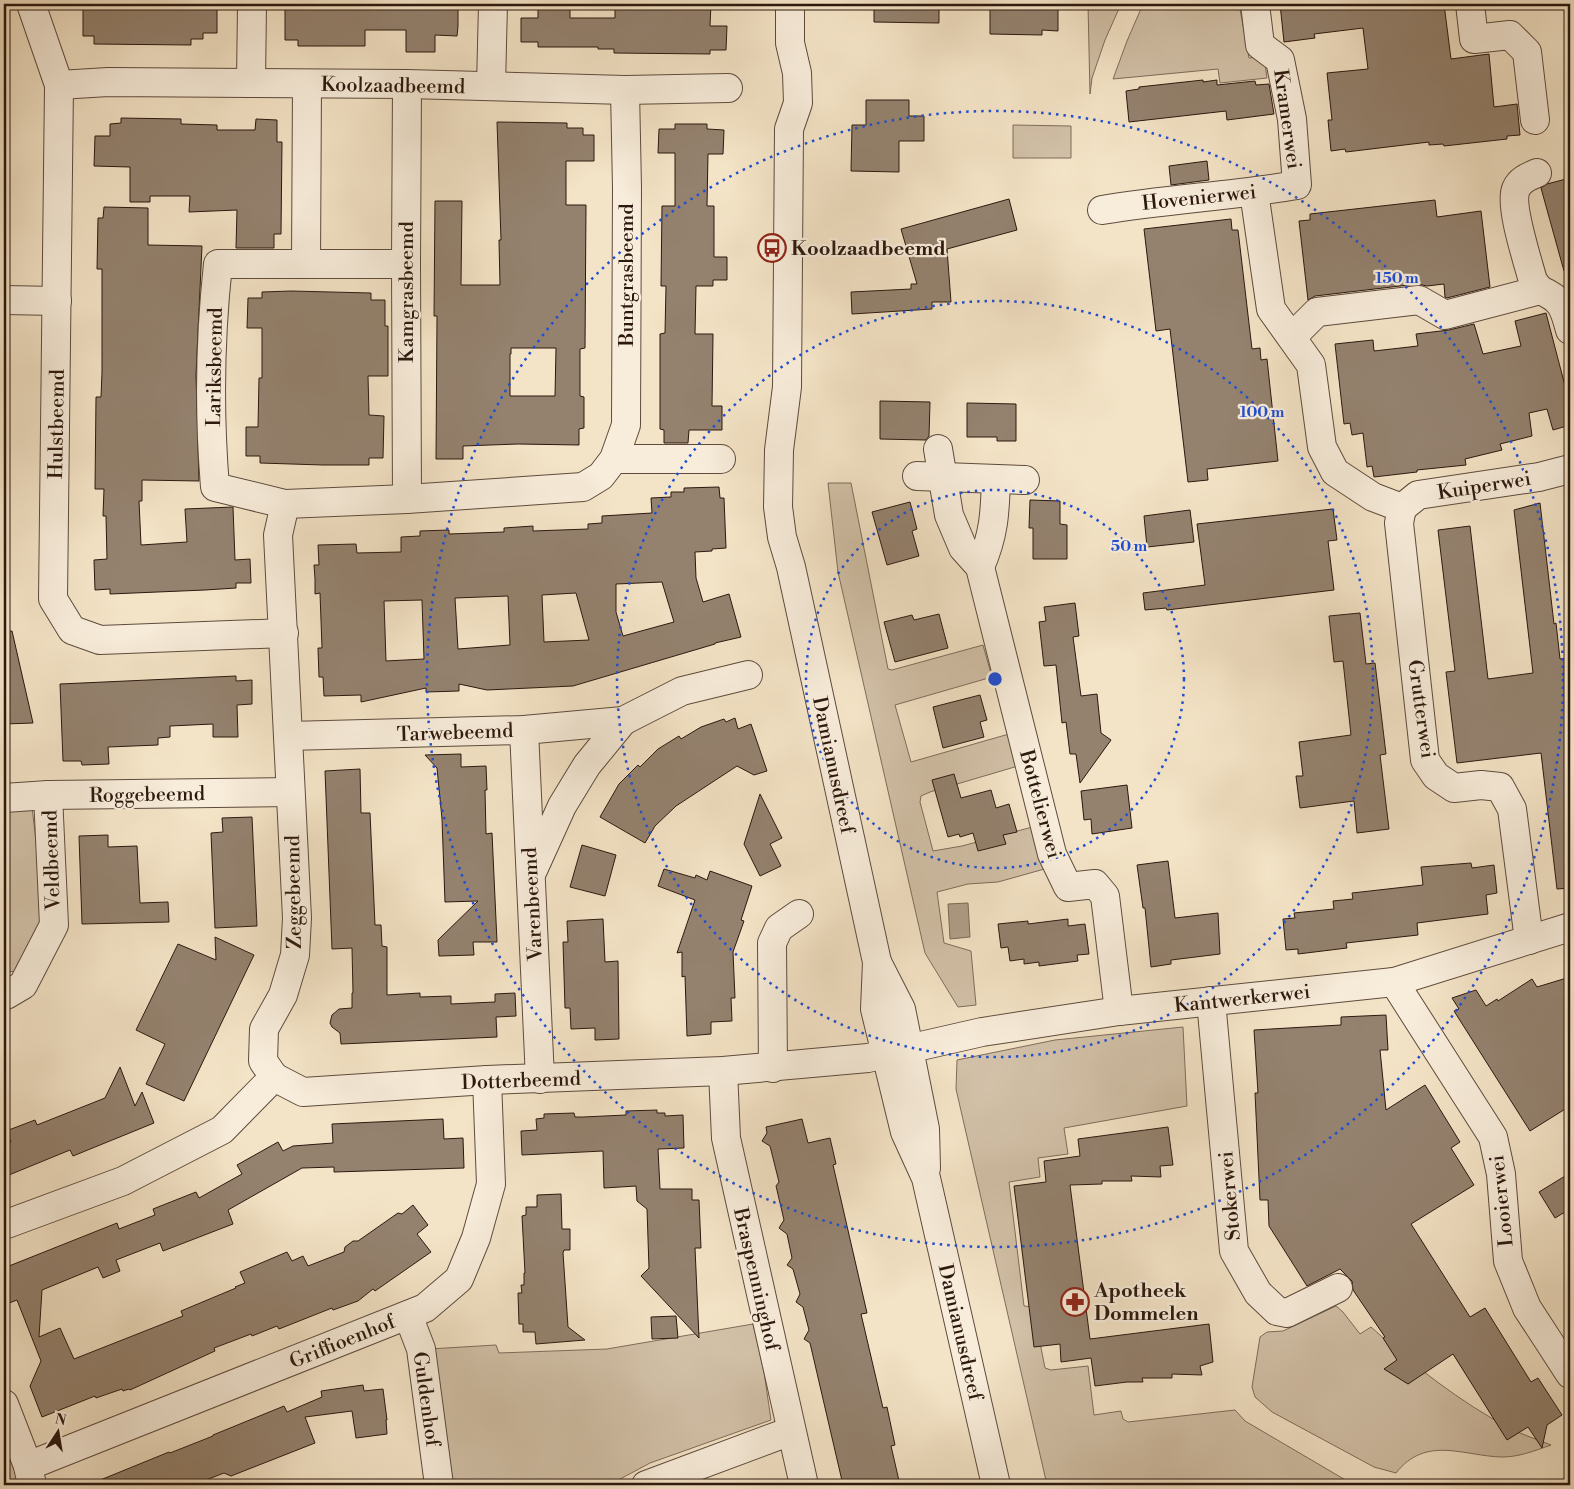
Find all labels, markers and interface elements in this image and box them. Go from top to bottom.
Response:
street label: Kramerwei [1267,68,1306,171]
street label: Koolzaadbeemd [321,73,466,100]
street label: Hovenierwei [1141,180,1258,217]
street label: Buntgrasbeemd [615,203,640,348]
street label: Kamgrasbeemd [395,220,420,363]
bus stop icon: Koolzaadbeemd [757,233,787,263]
place label: Koolzaadbeemd [791,237,946,262]
text: 150 m [1375,269,1419,288]
street label: Lariksbeemd [202,306,229,427]
street label: Hulstbeemd [44,368,71,479]
text: 100 m [1240,403,1285,422]
street label: Kuiperwei [1436,467,1533,506]
text: 50 m [1111,537,1147,556]
street label: Grutterwei [1401,658,1440,760]
centre of rings [986,670,1004,688]
street label: Damianusdreef [806,695,859,837]
street label: Tarwebeemd [396,719,514,748]
street label: Bottelierwei [1013,746,1066,862]
street label: Roggebeemd [89,782,206,809]
street label: Veldbeemd [38,809,67,912]
street label: Zeggebeemd [281,834,308,949]
street label: Varenbeemd [518,846,549,962]
street label: Kantwerkerwei [1173,980,1312,1019]
street label: Dotterbeemd [461,1067,582,1096]
street label: Stokerwei [1214,1150,1247,1242]
street label: Looierwei [1485,1153,1520,1248]
street label: Braspenninghof [727,1204,784,1354]
street label: Damianusdreef [932,1262,988,1404]
place label: Apotheek Dommelen [1093,1279,1199,1327]
pharmacy icon: Apotheek Dommelen [1060,1287,1090,1317]
street label: Griffioenhof [286,1310,400,1375]
street label: Guldenhof [406,1350,445,1449]
north arrow [32,1406,82,1456]
text: N [53,1410,68,1430]

